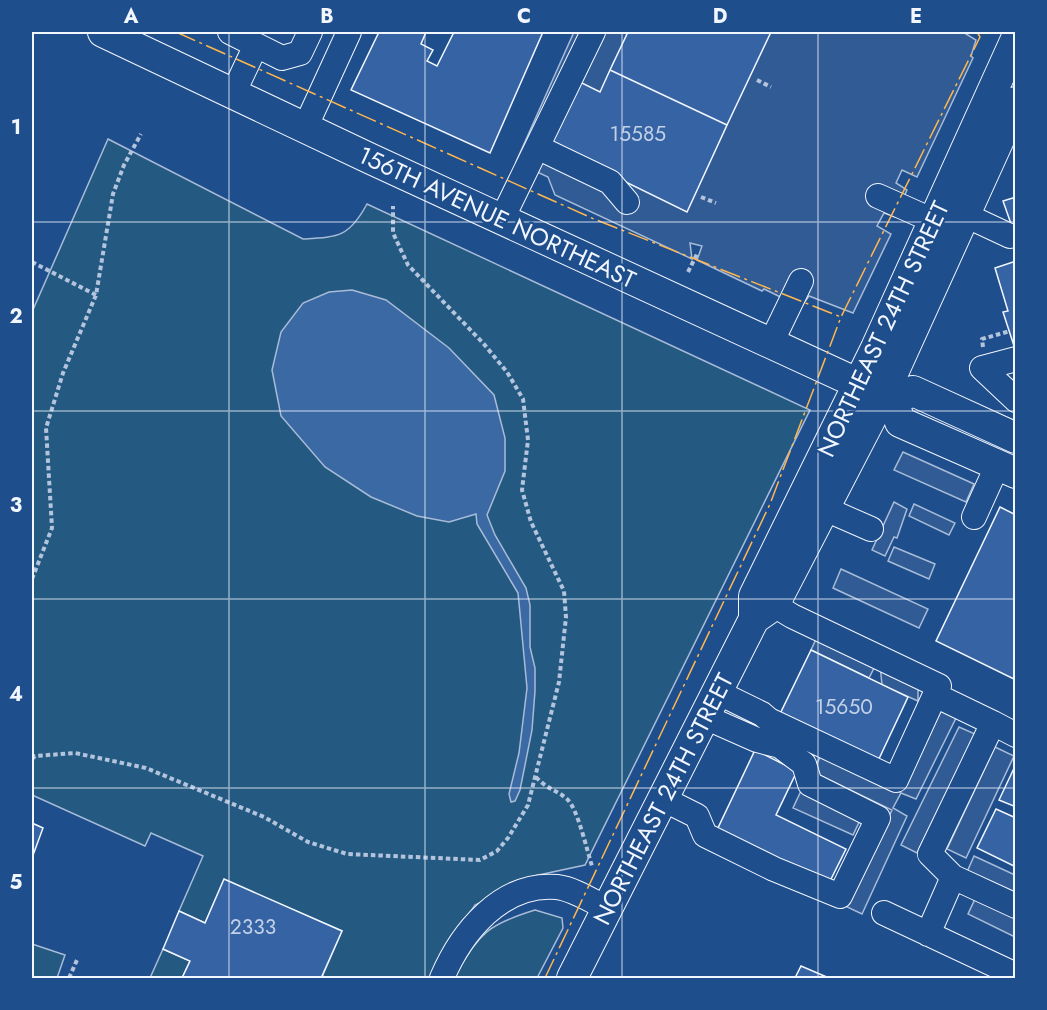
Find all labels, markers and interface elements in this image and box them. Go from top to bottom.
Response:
text: A [123,2,139,31]
text: B [320,2,334,31]
text: C [517,2,531,31]
text: D [713,2,727,31]
text: E [910,2,922,31]
text: 1 [11,113,21,142]
house number: 15585 [610,119,666,149]
street label: 156TH AVENUE NORTHEAST [352,137,642,297]
street label: NORTHEAST 24TH STREET [808,195,958,463]
text: 2 [9,302,23,331]
text: 3 [10,491,22,520]
street label: NORTHEAST 24TH STREET [584,667,742,931]
text: 4 [9,680,23,709]
house number: 15650 [815,692,873,722]
text: 5 [10,868,23,897]
house number: 2333 [230,912,276,942]

